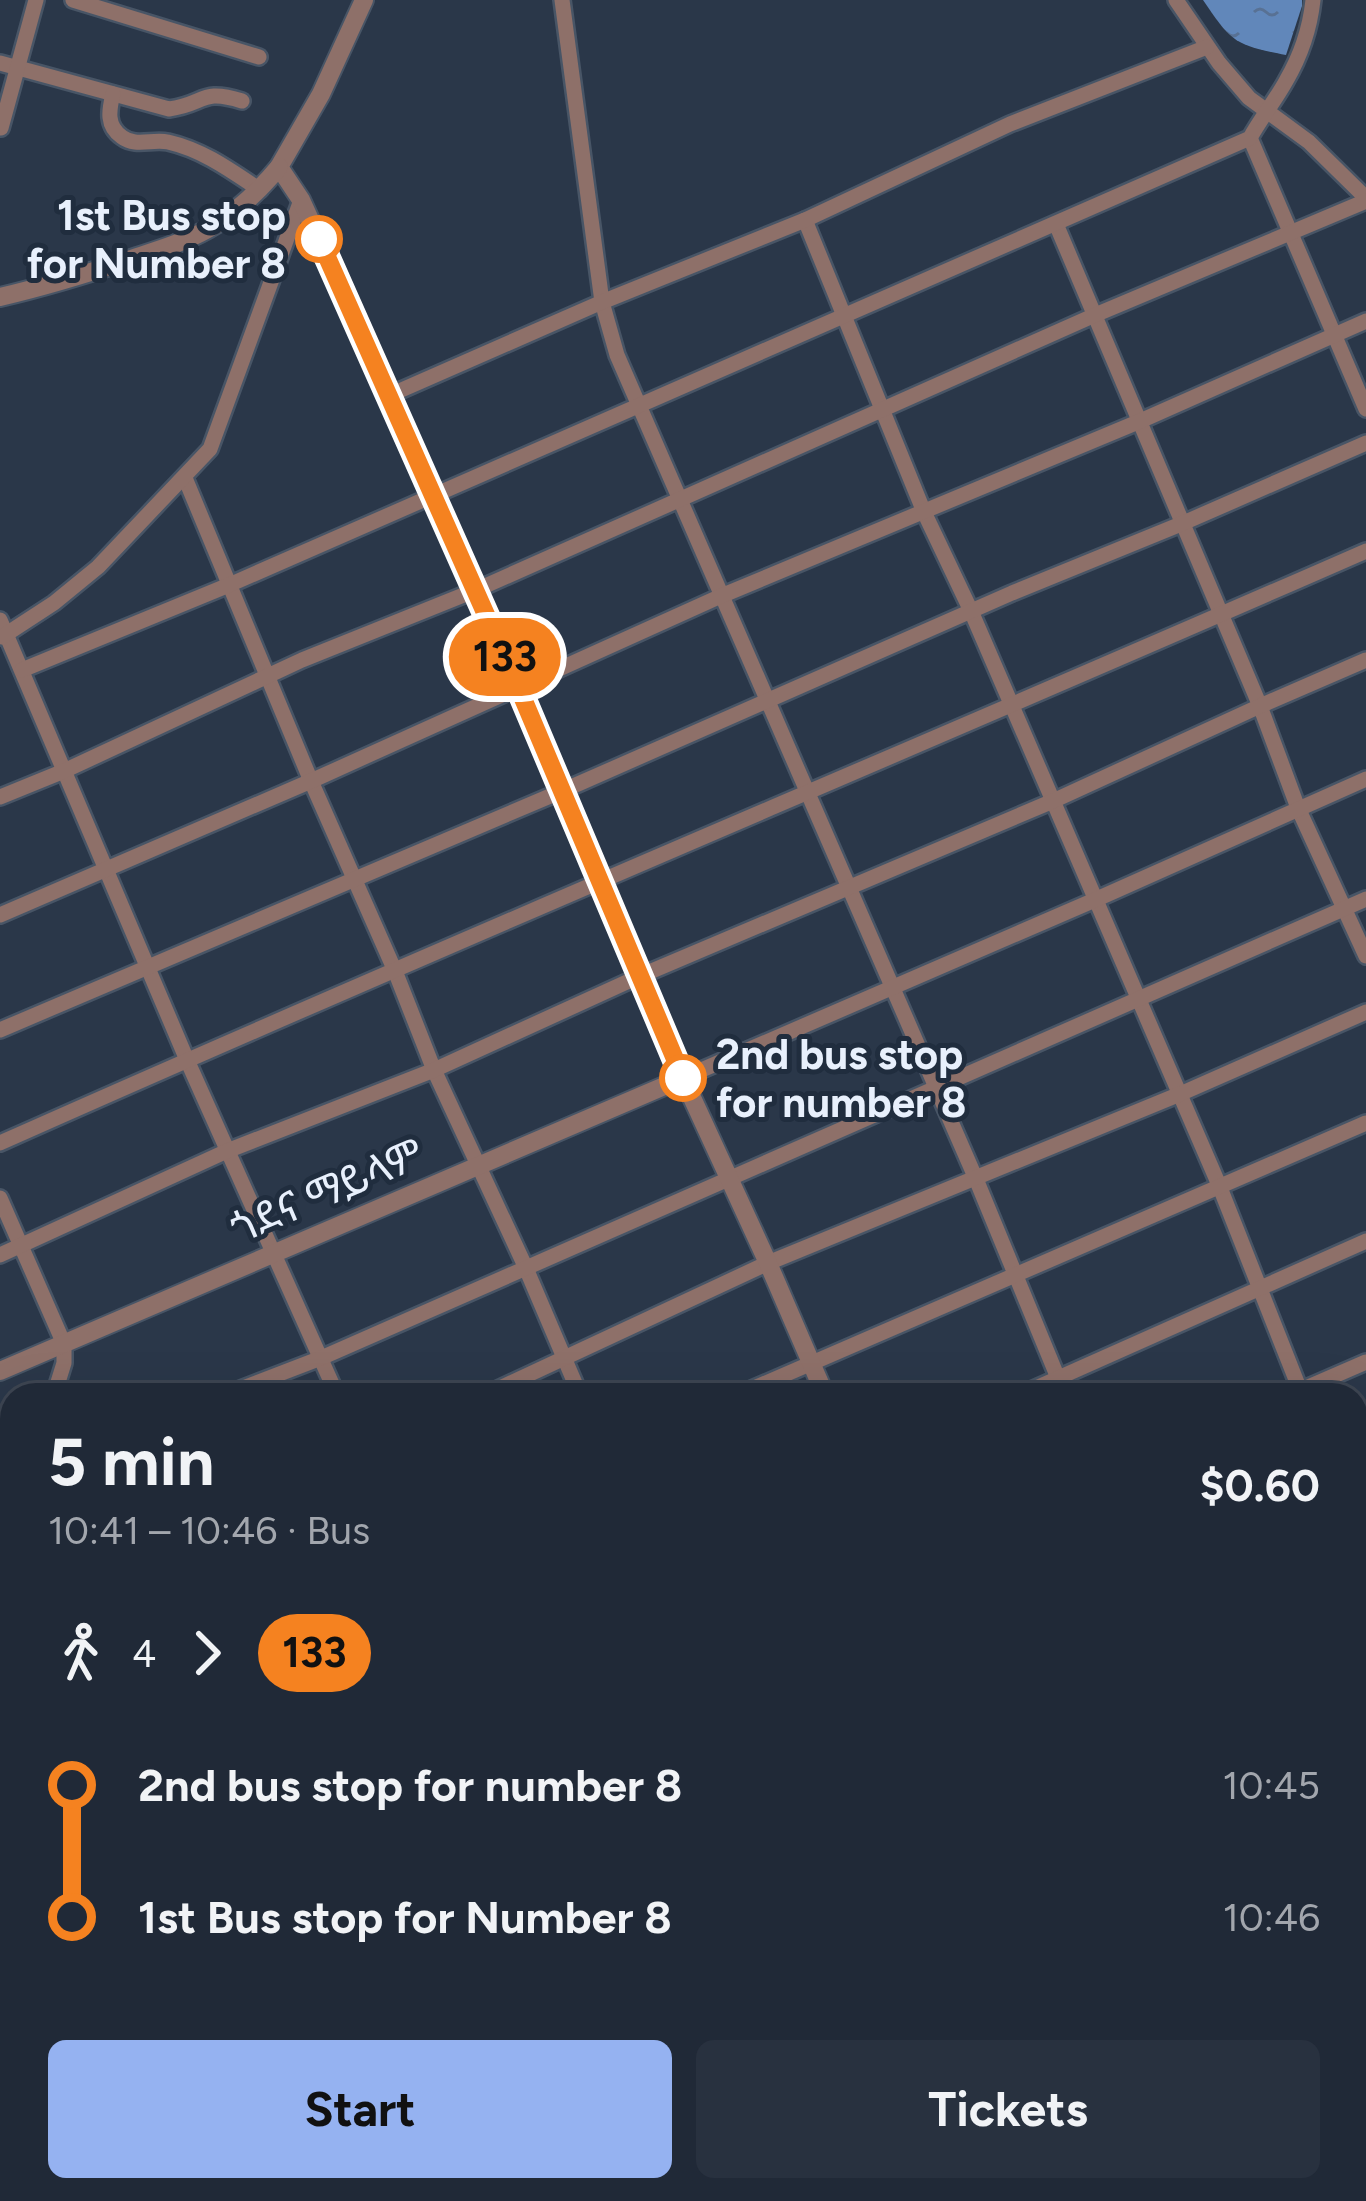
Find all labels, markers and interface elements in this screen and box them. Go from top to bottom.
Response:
place label: 1st Bus stop for Number 8 [27,190,286,289]
marker: 1st Bus stop for Number 8 [297,217,341,261]
line badge: 133 [436,618,574,696]
text: 133 [473,631,537,682]
place label: 2nd bus stop for number 8 [716,1029,967,1128]
marker: 2nd bus stop for number 8 [661,1056,705,1100]
street label: ጎደና ማይላም [223,1128,431,1254]
text: 5 min [48,1422,214,1502]
text: $0.60 [1199,1458,1320,1512]
text: 10:41 – 10:46 · Bus [48,1507,370,1554]
icon: walk [48,1620,114,1686]
icon: forward [174,1620,240,1686]
text: 133 [282,1627,347,1678]
text: 4 [132,1630,156,1677]
text: 2nd bus stop for number 8 [138,1758,682,1812]
text: 10:45 [1222,1762,1320,1809]
text: 1st Bus stop for Number 8 [138,1890,672,1944]
text: 10:46 [1223,1894,1320,1941]
button: Start [48,2040,672,2178]
button: Tickets [696,2040,1320,2178]

